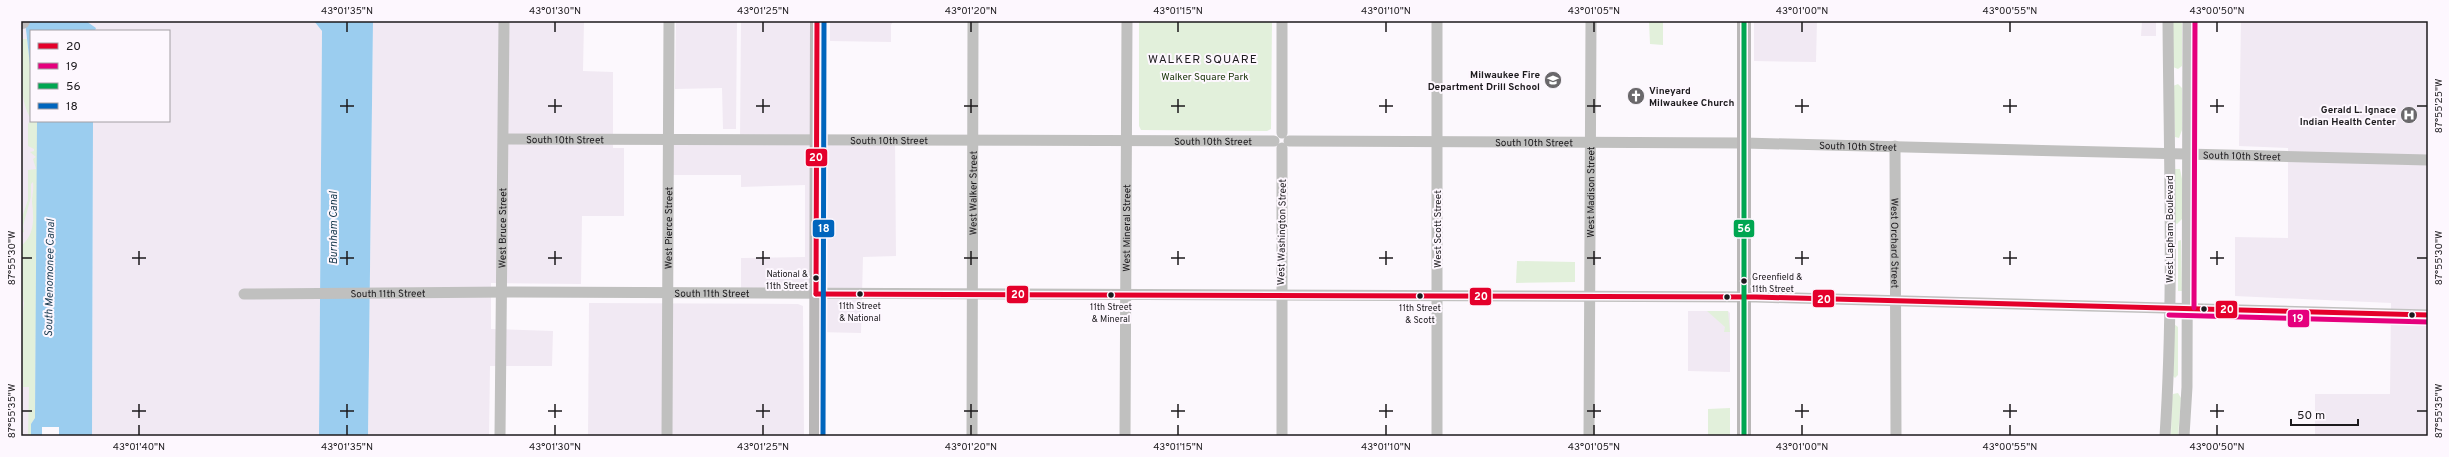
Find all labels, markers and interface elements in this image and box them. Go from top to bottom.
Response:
text: 43°01'35"N [321,5,373,18]
text: 43°01'30"N [529,5,581,18]
text: 43°01'25"N [737,5,789,18]
text: 43°01'20"N [945,5,997,18]
text: 43°01'15"N [1153,5,1203,18]
text: 43°01'10"N [1361,5,1411,18]
text: 43°01'05"N [1568,5,1620,18]
text: 43°01'00"N [1776,5,1828,18]
text: 43°00'55"N [1983,5,2037,18]
text: 43°00'50"N [2190,5,2244,18]
legend [30,30,170,122]
text: 20 [66,39,81,55]
district label: WALKER SQUARE [1148,52,1258,68]
text: 19 [66,59,78,75]
place label: Milwaukee Fire Department Drill School [1428,69,1540,94]
school or university icon: Milwaukee Fire Department Drill School [1543,70,1563,90]
park label: Walker Square Park [1161,71,1249,84]
text: 56 [66,79,81,95]
text: 87°55'25"W [2433,79,2446,133]
place label: Vineyard Milwaukee Church [1649,85,1734,110]
church icon: Vineyard Milwaukee Church [1626,86,1646,106]
text: 18 [66,99,78,115]
place label: Gerald L. Ignace Indian Health Center [2300,104,2397,129]
hospital icon: Gerald L. Ignace Indian Health Center [2399,105,2419,125]
street label: South 10th Street [526,134,604,147]
street label: South 10th Street [850,135,928,148]
street label: South 10th Street [1174,136,1252,149]
street label: South 10th Street [1495,137,1573,150]
street label: South 10th Street [1819,140,1897,155]
street label: West Madison Street [1585,146,1598,238]
line badge: 20 [805,148,828,167]
street label: South 10th Street [2203,149,2281,164]
text: 20 [809,151,823,165]
street label: West Walker Street [967,151,981,235]
street label: West Lapham Boulevard [2164,175,2177,283]
street label: West Washington Street [1275,179,1290,285]
street label: West Mineral Street [1121,184,1134,272]
street label: West Pierce Street [663,186,676,269]
street label: West Bruce Street [497,187,510,268]
water label: Burnham Canal [327,190,341,265]
street label: West Scott Street [1432,190,1445,268]
street label: West Orchard Street [1887,198,1900,288]
water label: South Menomonee Canal [42,218,58,337]
line badge: 18 [812,219,835,238]
line badge: 56 [1733,219,1755,238]
text: 18 [818,222,830,236]
text: 56 [1737,222,1751,236]
text: 87°55'30"W [6,231,19,285]
text: 87°55'30"W [2433,231,2446,285]
place label: National & 11th Street [766,269,808,292]
place label: Greenfield & 11th Street [1752,272,1802,295]
marker: National & 11th Street [811,273,821,283]
marker: Greenfield & 11th Street [1739,276,1749,286]
line badge: 20 [1006,285,1029,304]
line badge: 20 [1469,287,1492,306]
street label: South 11th Street [350,288,426,301]
street label: South 11th Street [674,288,750,301]
text: 20 [1011,288,1025,302]
marker: 11th Street & National [855,289,865,299]
line badge: 20 [1812,289,1835,308]
marker: 11th Street & Mineral [1106,290,1116,300]
text: 20 [1474,290,1488,304]
marker: 11th Street & Scott [1415,291,1425,301]
unlabelled marker [1722,292,1732,302]
text: 20 [1817,293,1831,307]
line badge: 20 [2215,300,2238,319]
place label: 11th Street & National [839,301,881,324]
place label: 11th Street & Mineral [1090,302,1132,325]
place label: 11th Street & Scott [1399,303,1441,326]
text: 20 [2220,303,2234,317]
unlabelled marker [2199,304,2209,314]
line badge: 19 [2287,309,2310,328]
unlabelled marker [2407,310,2417,320]
text: 19 [2292,312,2304,326]
text: 87°55'35"W [6,384,19,438]
text: 87°55'35"W [2433,384,2446,438]
scale bar [2291,401,2358,427]
text: 50 m [2297,408,2325,424]
text: 43°01'40"N [113,441,165,454]
text: 43°01'35"N [321,441,373,454]
text: 43°01'30"N [529,441,581,454]
text: 43°01'25"N [737,441,789,454]
text: 43°01'20"N [945,441,997,454]
text: 43°01'15"N [1153,441,1203,454]
text: 43°01'10"N [1361,441,1411,454]
text: 43°01'05"N [1568,441,1620,454]
text: 43°01'00"N [1776,441,1828,454]
text: 43°00'55"N [1983,441,2037,454]
text: 43°00'50"N [2190,441,2244,454]

